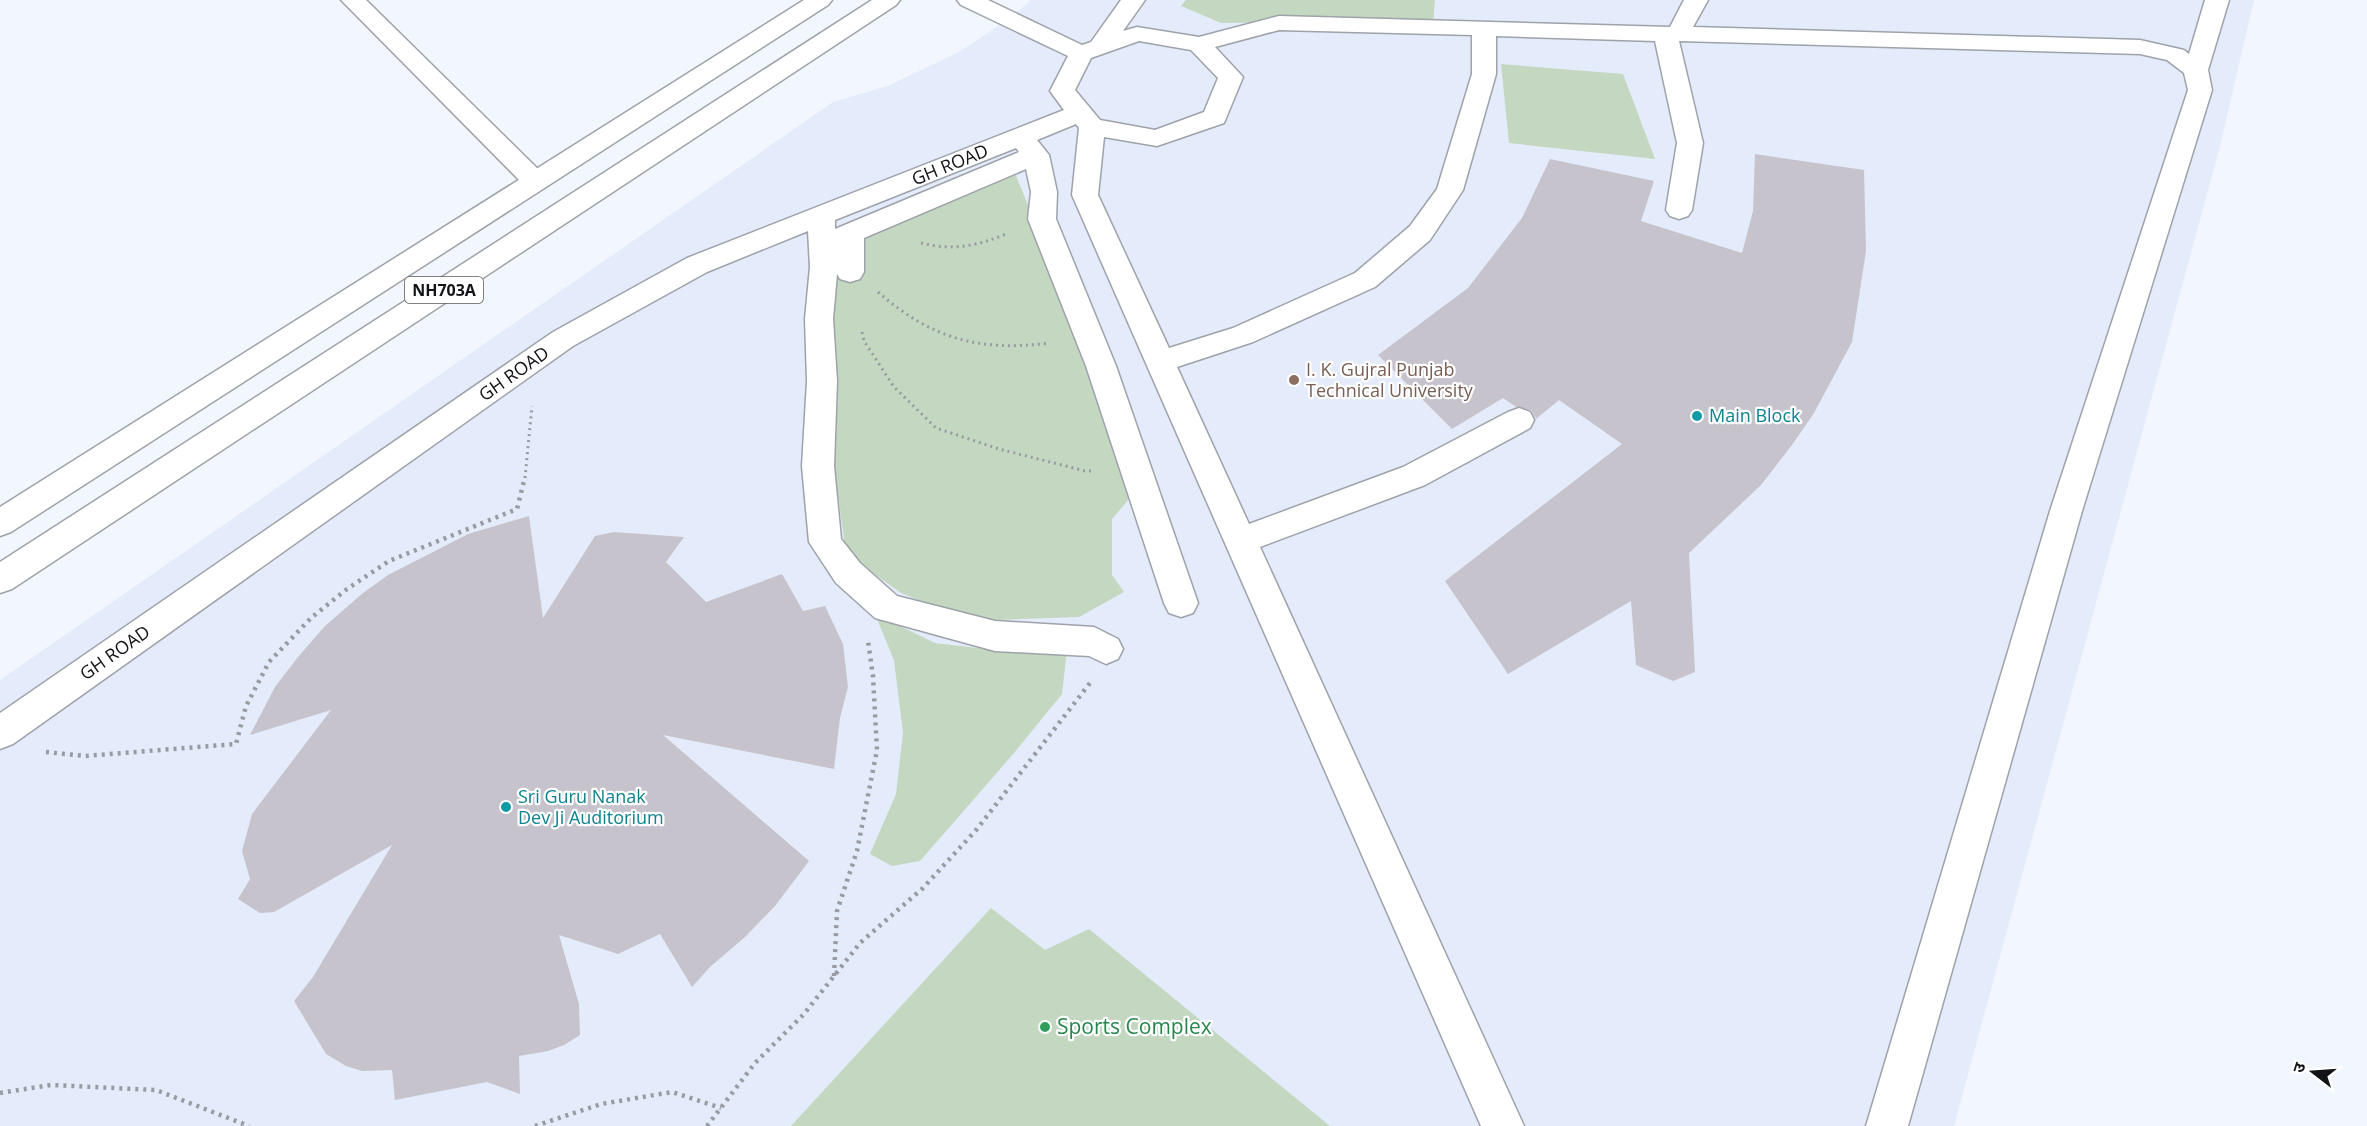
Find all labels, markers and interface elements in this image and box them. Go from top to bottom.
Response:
street label: GH ROAD [908,138,991,190]
road number: NH703A [405,277,483,303]
street label: GH ROAD [474,340,553,406]
place label: I. K. Gujral Punjab Technical University [1306,357,1474,402]
marker: I. K. Gujral Punjab Technical University [1287,373,1301,387]
place label: Main Block [1709,403,1801,427]
marker: Main Block [1690,409,1704,423]
street label: GH ROAD [75,619,154,685]
place label: Sri Guru Nanak Dev Ji Auditorium [518,784,664,829]
marker: Sri Guru Nanak Dev Ji Auditorium [499,800,513,814]
place label: Sports Complex [1057,1012,1212,1040]
marker: Sports Complex [1038,1020,1052,1034]
north arrow [2283,1042,2343,1102]
text: उ [2287,1059,2311,1075]

